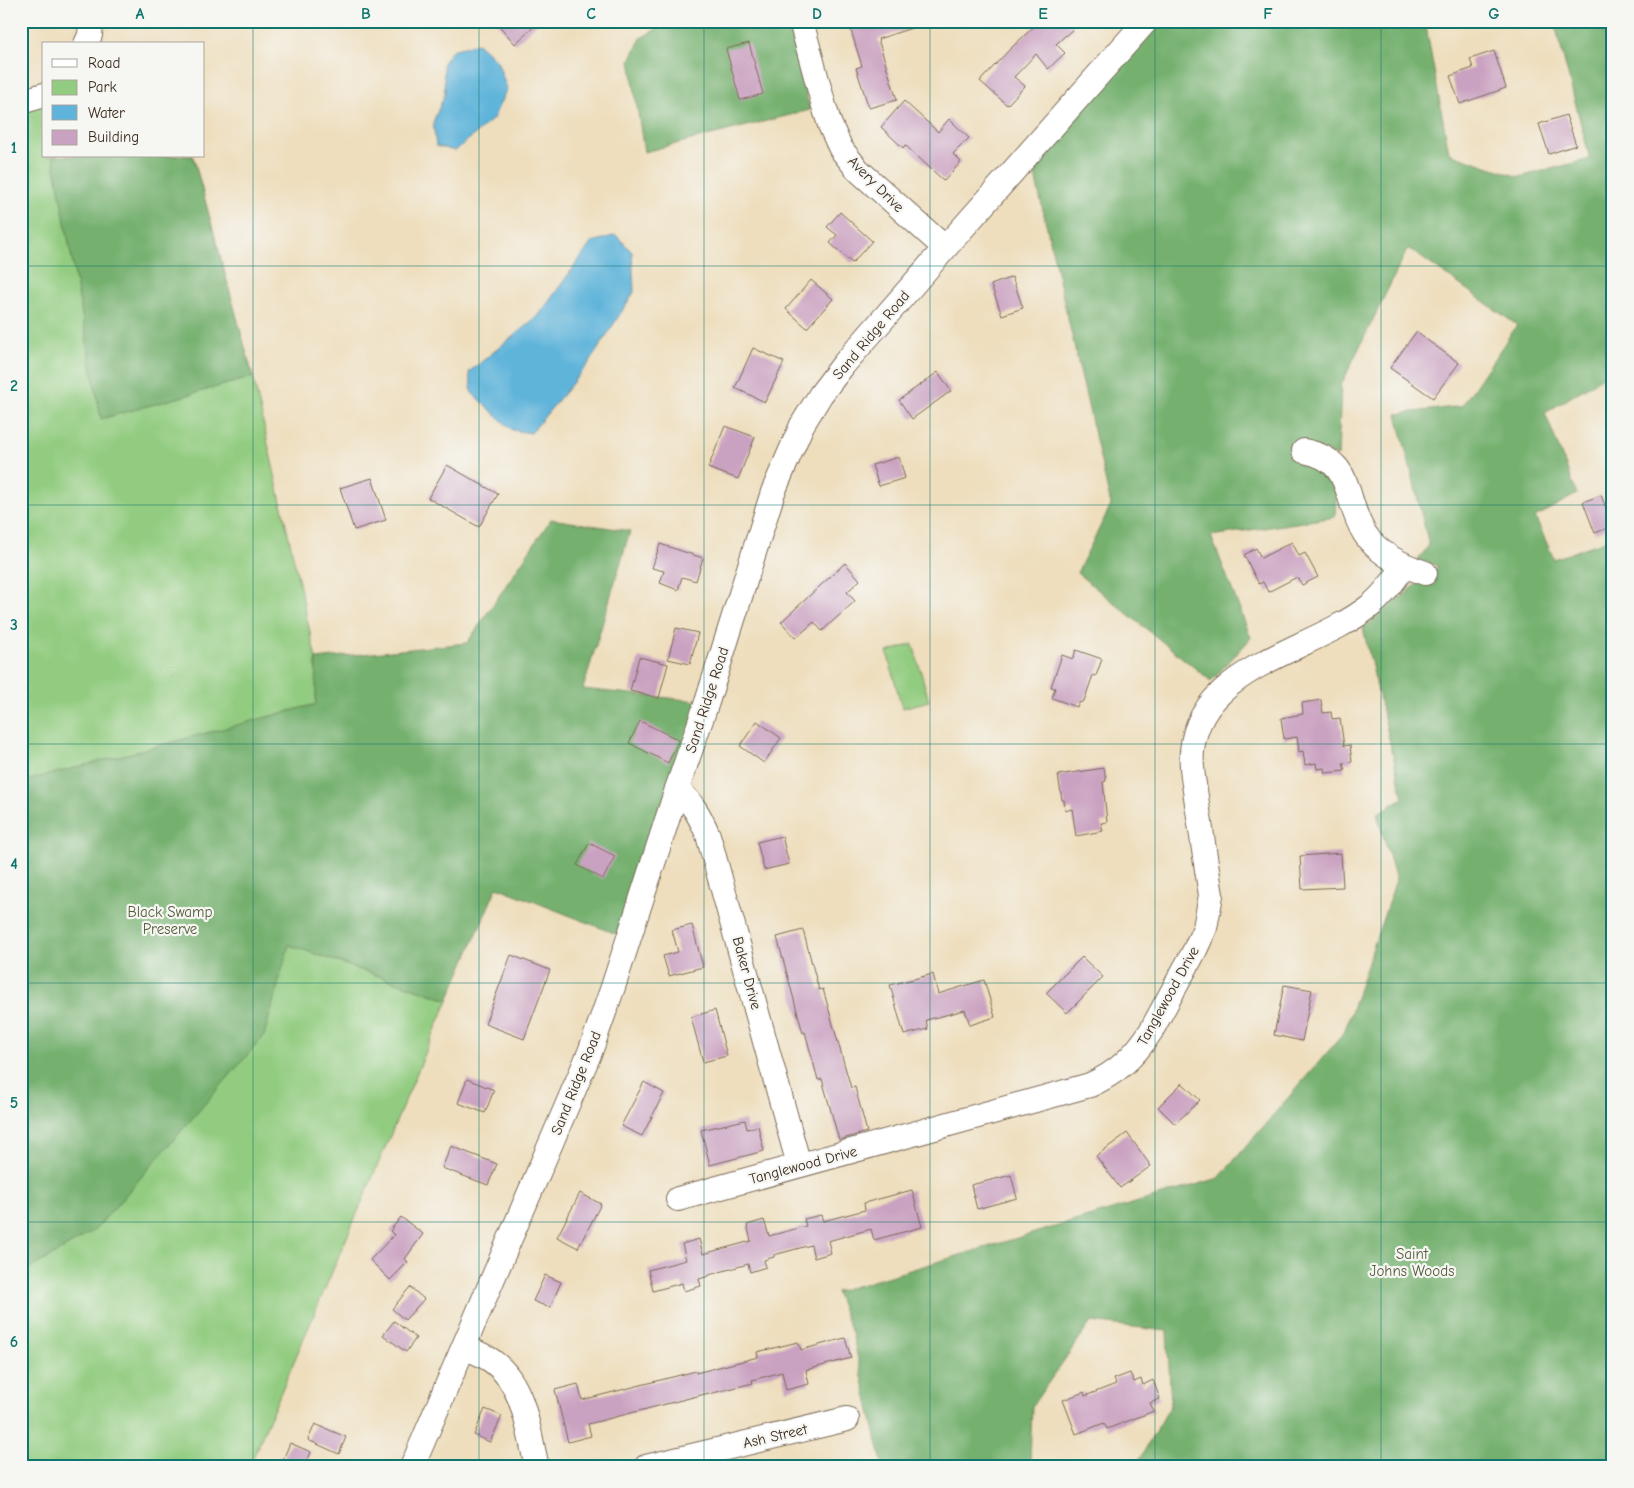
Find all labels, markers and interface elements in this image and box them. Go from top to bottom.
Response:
text: A [136,5,145,23]
text: B [361,5,371,23]
text: C [586,5,596,23]
text: D [812,5,822,23]
text: E [1038,5,1048,23]
text: F [1263,5,1273,23]
text: G [1488,5,1500,23]
legend [42,42,205,158]
text: Road [88,54,120,72]
text: Park [88,78,117,96]
text: Water [88,104,125,122]
text: Building [88,128,139,146]
text: 1 [11,139,17,157]
street label: Avery Drive [844,152,908,216]
street label: Sand Ridge Road [829,287,913,383]
text: 2 [10,377,18,395]
text: 3 [10,616,18,634]
street label: Sand Ridge Road [681,645,733,755]
text: 4 [10,855,18,873]
park label: Black Swamp Preserve [128,903,212,938]
street label: Baker Drive [729,935,765,1012]
street label: Tanglewood Drive [1133,943,1203,1049]
street label: Sand Ridge Road [547,1028,605,1138]
text: 5 [10,1094,18,1112]
street label: Tanglewood Drive [747,1142,859,1188]
park label: Saint Johns Woods [1370,1245,1454,1280]
text: 6 [10,1333,18,1351]
street label: Ash Street [741,1420,810,1452]

